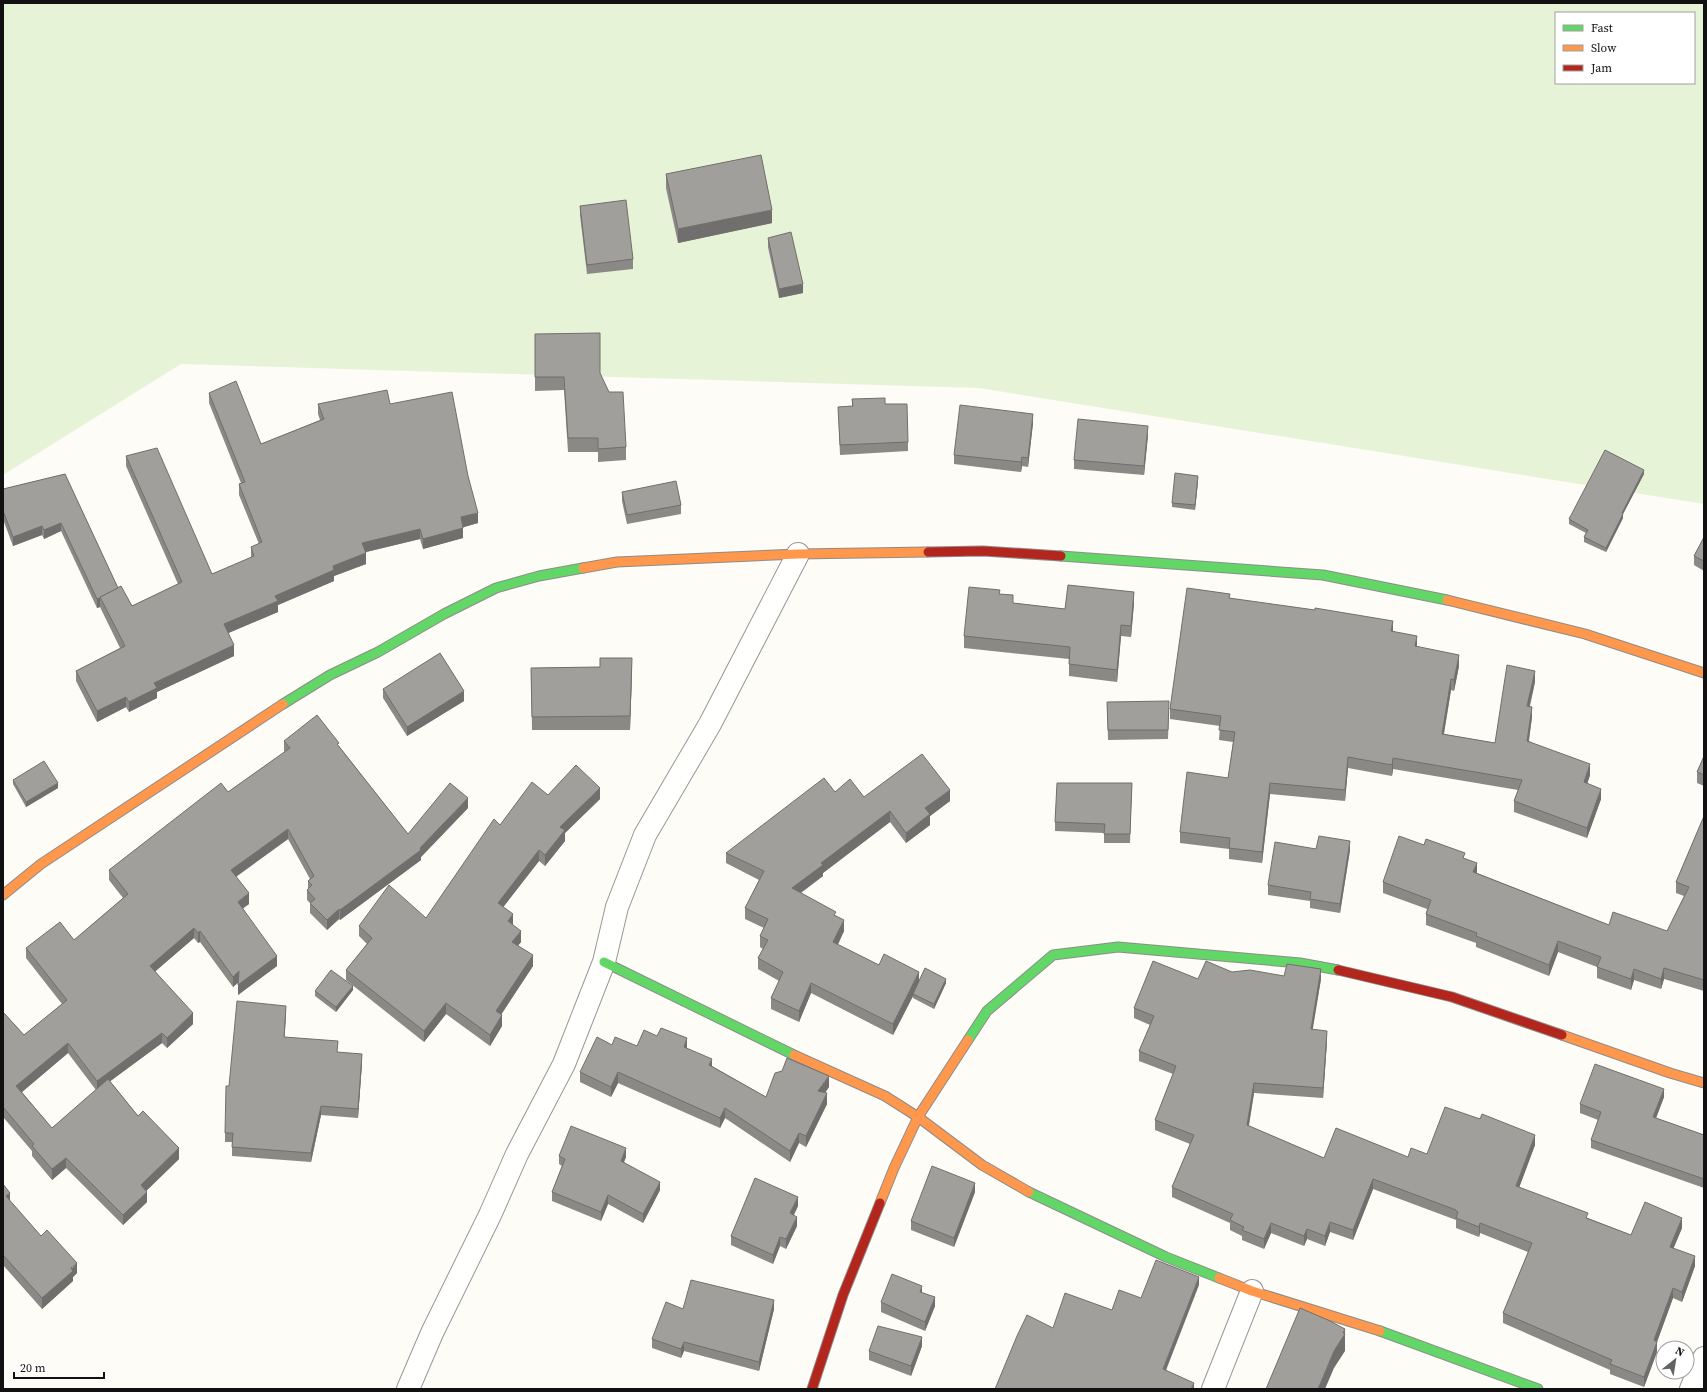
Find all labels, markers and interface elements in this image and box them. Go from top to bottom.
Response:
legend [1555,12,1695,84]
text: Fast [1591,20,1613,36]
text: Slow [1591,40,1617,56]
text: Jam [1590,60,1612,76]
north arrow [1655,1340,1695,1380]
text: N [1673,1343,1687,1360]
scale bar [14,1354,104,1380]
text: 20 m [20,1360,46,1376]

